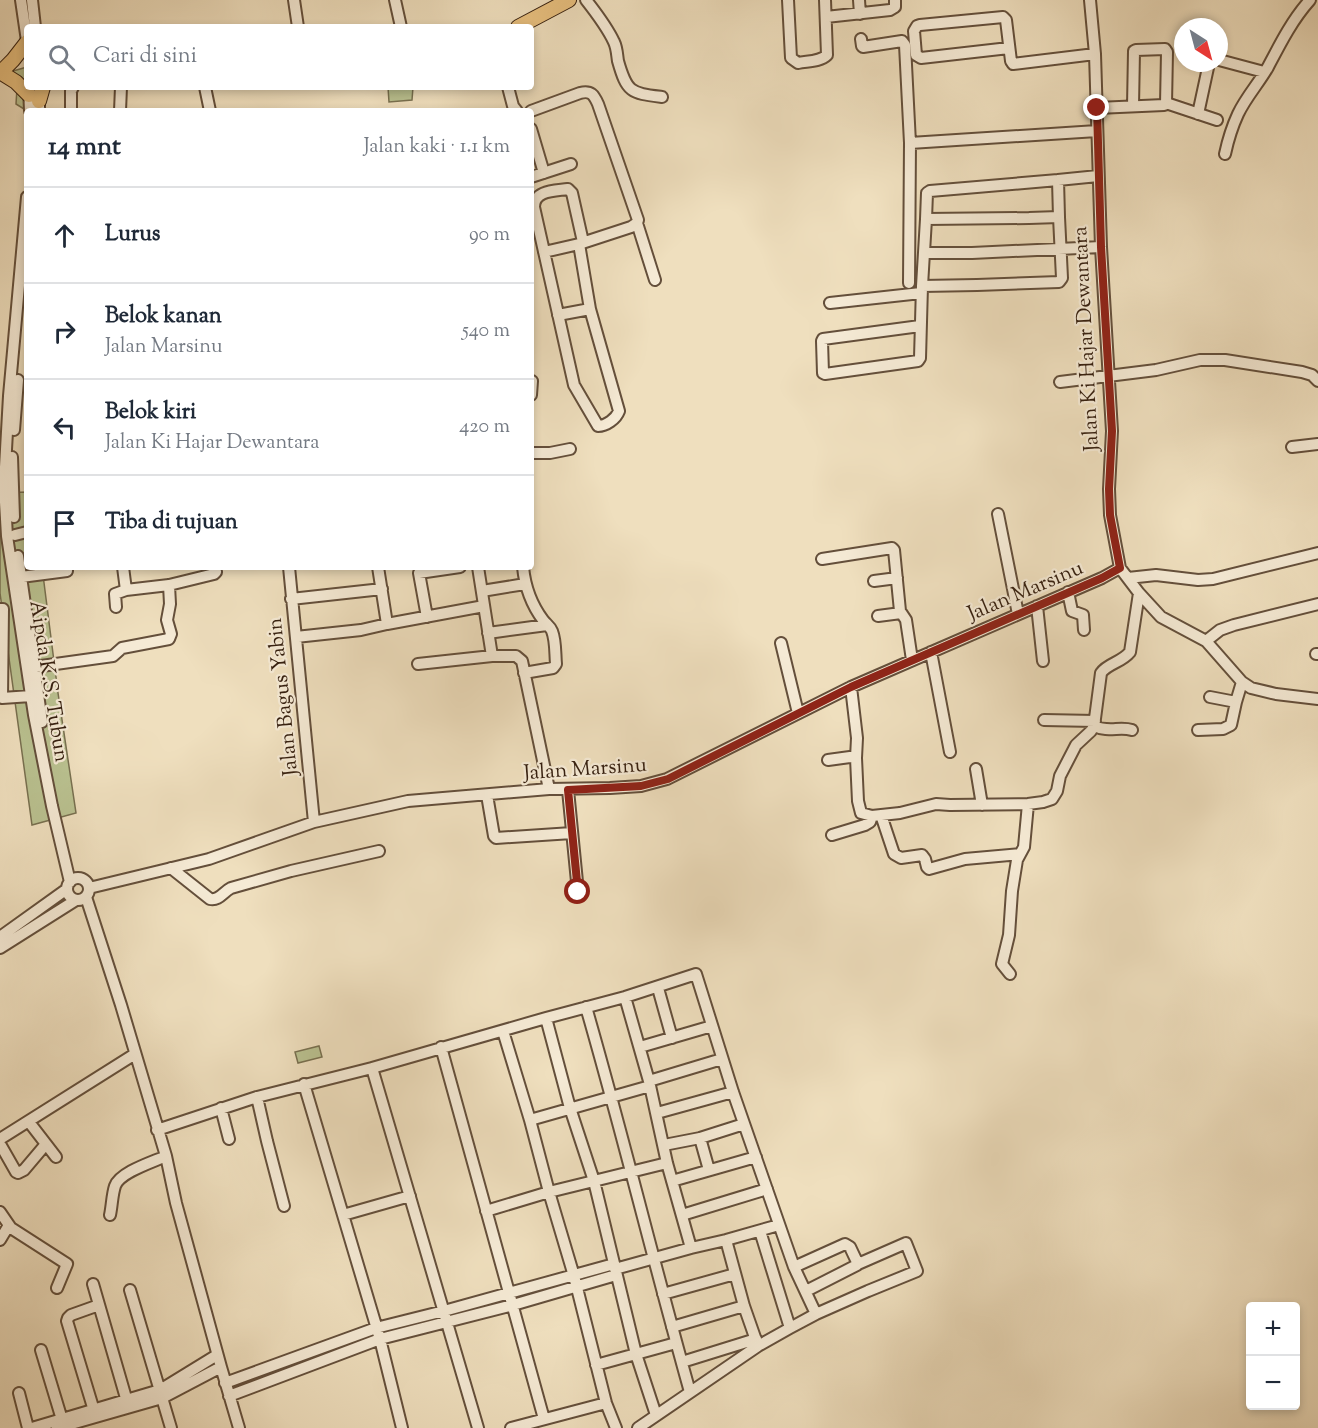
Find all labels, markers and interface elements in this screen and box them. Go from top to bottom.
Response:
north arrow [1174,18,1228,72]
search box [24,24,534,90]
icon: search [45,41,78,74]
text: Cari di sini [93,41,197,73]
route end [1083,94,1109,120]
text: 14 mnt [48,129,121,166]
text: Jalan kaki · 1.1 km [364,133,510,162]
icon: ahead [48,219,81,252]
text: Lurus [105,219,161,251]
text: 90 m [469,221,510,250]
street label: Jalan Ki Hajar Dewantara [1066,225,1108,453]
text: Belok kanan [105,301,222,333]
icon: right [48,315,81,348]
text: 540 m [462,317,510,346]
text: Jalan Marsinu [105,333,222,362]
text: Belok kiri [105,397,196,429]
icon: left [48,411,81,444]
text: 420 m [459,413,510,442]
text: Jalan Ki Hajar Dewantara [105,429,320,458]
icon: arrive [48,507,81,540]
text: Tiba di tujuan [105,507,238,539]
street label: Jalan Marsinu [962,554,1088,630]
street label: Aipda K.S. Tubun [20,598,76,764]
street label: Jalan Bagus Yabin [261,616,307,778]
street label: Jalan Marsinu [522,751,648,789]
route start [564,878,590,904]
map controls [1246,1302,1300,1410]
button: + [1246,1302,1300,1356]
button: − [1246,1356,1300,1410]

